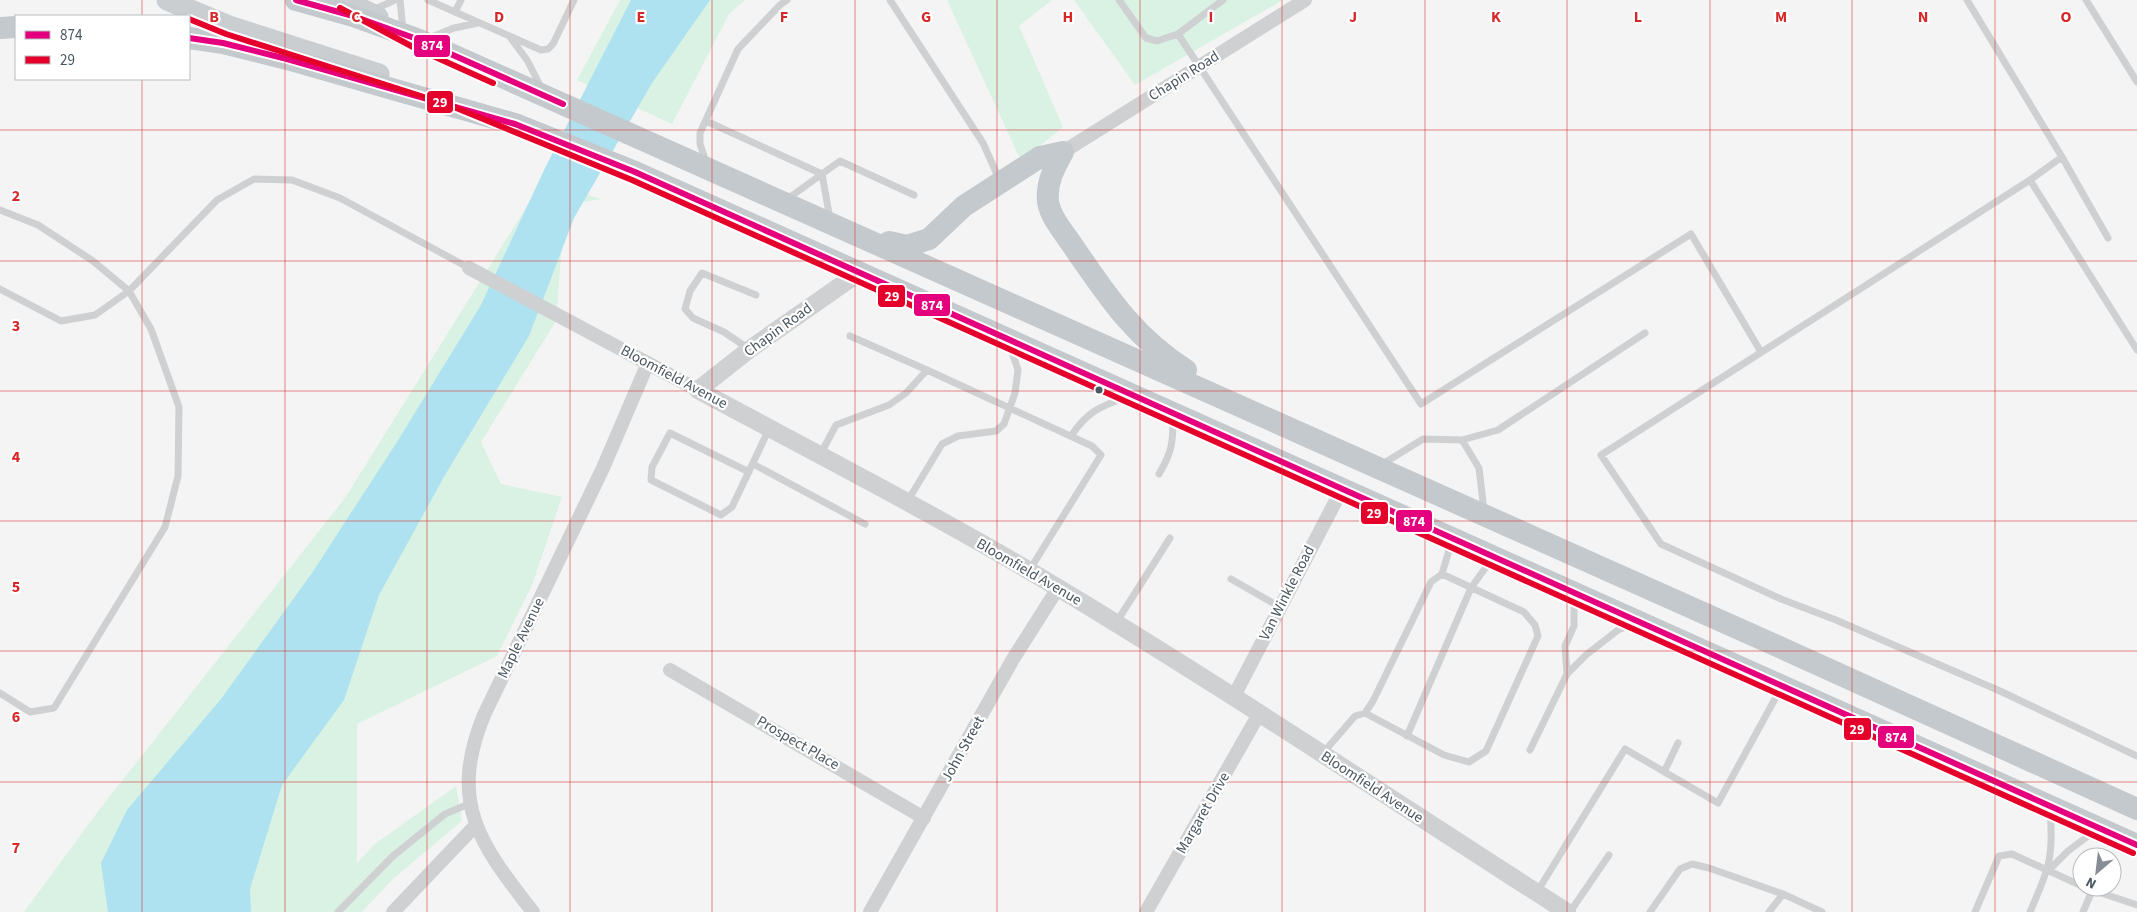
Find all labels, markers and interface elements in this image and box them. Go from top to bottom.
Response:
text: B [209,6,219,28]
text: C [351,6,361,28]
text: D [494,6,504,28]
text: E [637,6,645,28]
text: F [780,6,788,28]
text: G [921,6,931,28]
text: H [1063,6,1073,28]
text: I [1209,6,1213,28]
text: J [1349,6,1357,28]
text: K [1491,6,1501,28]
text: L [1634,6,1642,28]
text: M [1775,6,1787,28]
text: N [1918,6,1928,28]
text: O [2061,6,2072,28]
legend [15,15,190,80]
text: 874 [60,25,83,46]
line badge: 874 [413,34,451,58]
text: 874 [421,36,444,56]
street label: Chapin Road [1145,46,1223,106]
text: 29 [60,50,75,71]
line badge: 29 [426,90,454,114]
text: 29 [433,93,447,113]
text: 2 [12,185,20,207]
line badge: 29 [877,284,906,308]
text: 29 [885,287,899,307]
line badge: 874 [913,293,951,317]
text: 874 [921,296,944,316]
street label: Chapin Road [740,298,816,362]
text: 3 [12,315,20,337]
street label: Bloomfield Avenue [617,340,731,414]
unlabelled marker [1094,385,1104,395]
text: 4 [12,446,21,468]
line badge: 29 [1360,501,1389,525]
text: 29 [1367,504,1381,524]
line badge: 874 [1395,509,1433,533]
text: 874 [1403,512,1426,532]
street label: Bloomfield Avenue [973,533,1085,611]
street label: Van Winkle Road [1254,542,1320,644]
text: 5 [12,576,20,598]
street label: Maple Avenue [492,594,550,682]
text: 6 [12,706,20,728]
street label: Prospect Place [753,711,843,775]
street label: John Street [936,712,990,786]
line badge: 29 [1843,717,1872,741]
text: 29 [1850,720,1864,740]
line badge: 874 [1877,725,1915,749]
text: 874 [1885,728,1908,748]
street label: Bloomfield Avenue [1317,746,1427,828]
street label: Margaret Drive [1171,768,1235,858]
text: 7 [12,837,20,859]
north arrow [2072,847,2122,897]
text: N [2083,872,2100,894]

